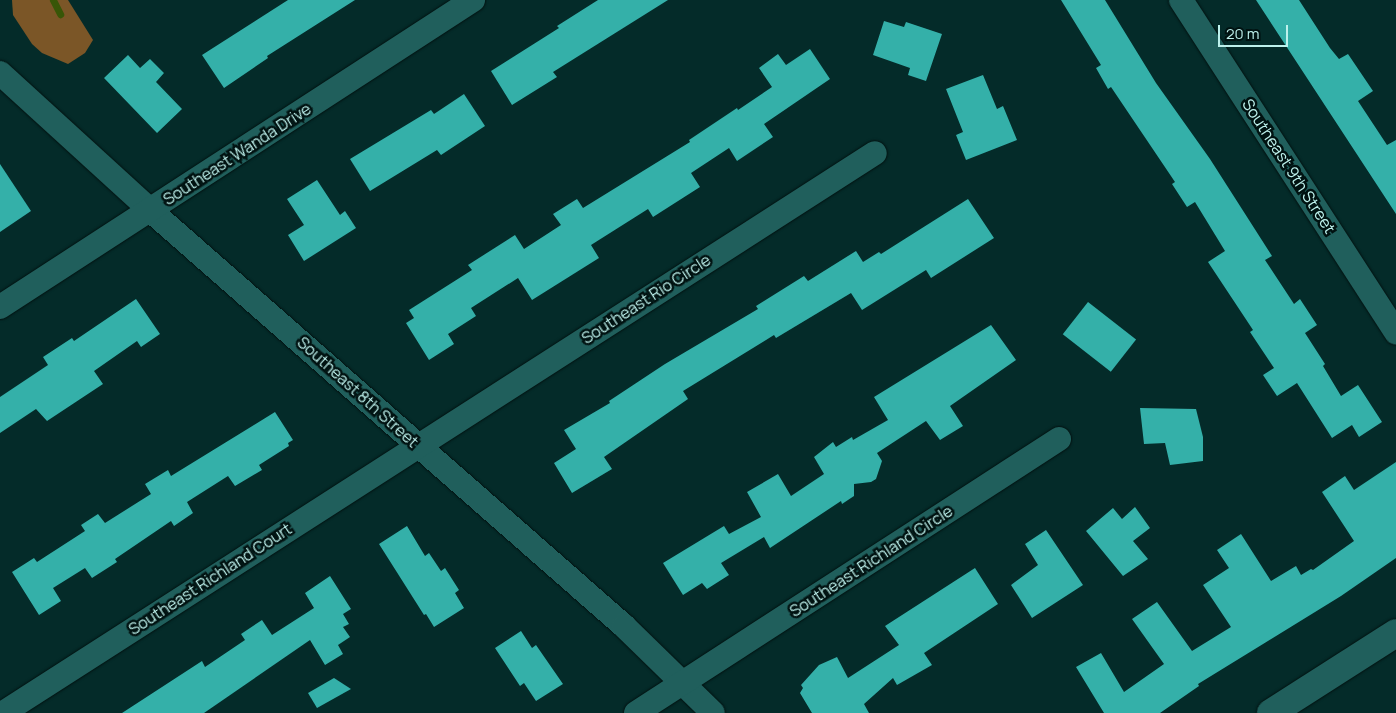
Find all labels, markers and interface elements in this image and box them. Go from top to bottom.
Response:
scale bar [1221,15,1291,47]
text: 20 m [1226,23,1259,44]
street label: Southeast 9th Street [1238,95,1340,237]
street label: Southeast Wanda Drive [159,99,315,209]
street label: Southeast Rio Circle [578,250,714,348]
street label: Southeast 8th Street [294,333,422,451]
street label: Southeast Richland Circle [786,501,956,621]
street label: Southeast Richland Court [125,519,295,639]

